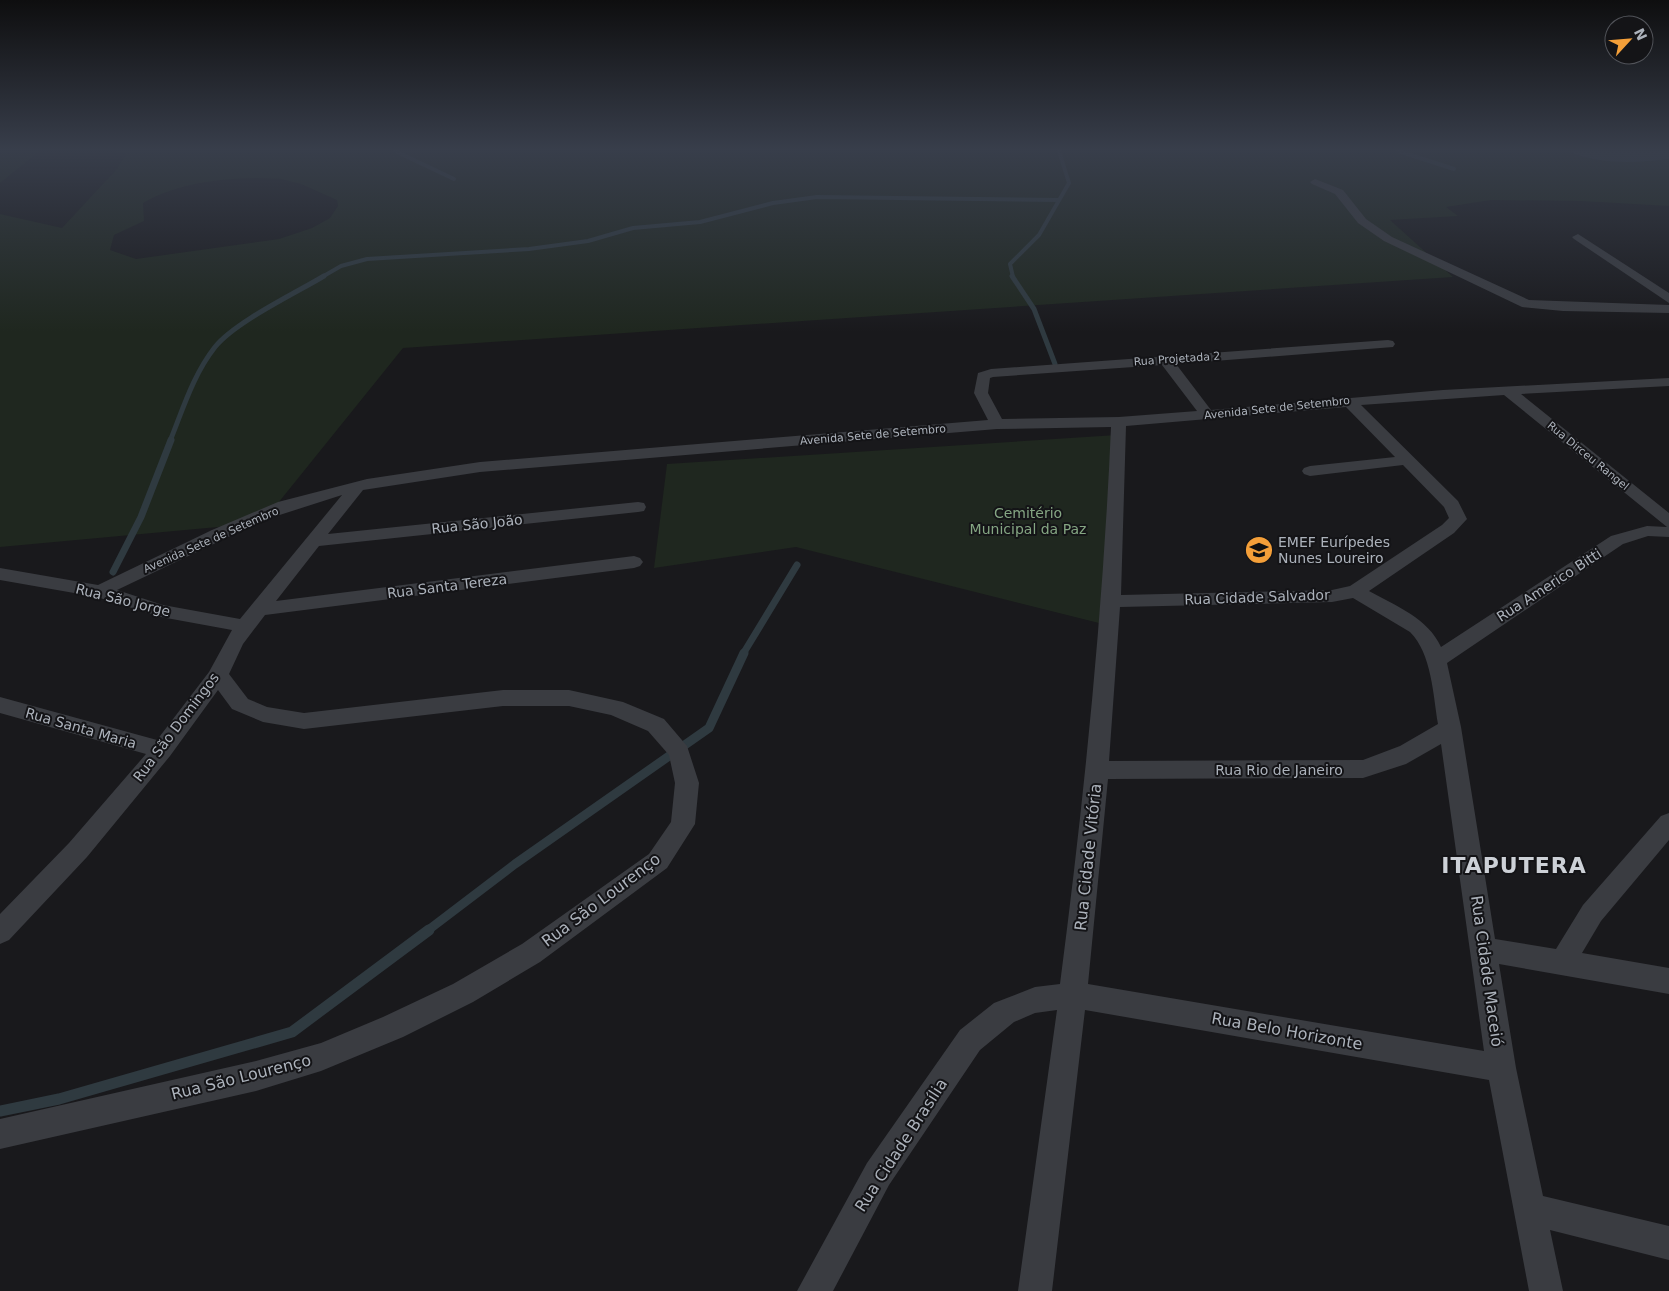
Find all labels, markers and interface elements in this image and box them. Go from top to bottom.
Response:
north arrow [1604,15,1654,65]
text: N [1631,26,1650,43]
street label: Rua Projetada 2 [1133,349,1221,369]
street label: Avenida Sete de Setembro [1203,394,1351,422]
street label: Rua Dirceu Rangel [1545,419,1631,493]
street label: Avenida Sete de Setembro [799,422,947,448]
street label: Avenida Sete de Setembro [141,504,281,576]
park label: Cemitério Municipal da Paz [970,505,1086,537]
street label: Rua São João [431,511,523,537]
place label: EMEF Eurípedes Nunes Loureiro [1278,534,1390,566]
school or university icon: EMEF Eurípedes Nunes Loureiro [1244,535,1274,565]
street label: Rua Americo Bitti [1494,545,1604,625]
street label: Rua Santa Tereza [386,571,508,601]
street label: Rua São Jorge [74,580,172,620]
street label: Rua Cidade Salvador [1184,586,1330,608]
street label: Rua São Domingos [130,669,222,785]
street label: Rua Santa Maria [24,704,138,752]
street label: Rua Rio de Janeiro [1215,762,1343,778]
street label: Rua Cidade Vitória [1071,782,1105,932]
street label: Rua São Lourenço [538,849,664,951]
district label: ITAPUTERA [1441,853,1587,878]
street label: Rua Cidade Maceió [1467,894,1507,1048]
street label: Rua Belo Horizonte [1210,1008,1364,1054]
street label: Rua São Lourenço [169,1050,313,1104]
street label: Rua Cidade Brasília [851,1075,951,1215]

